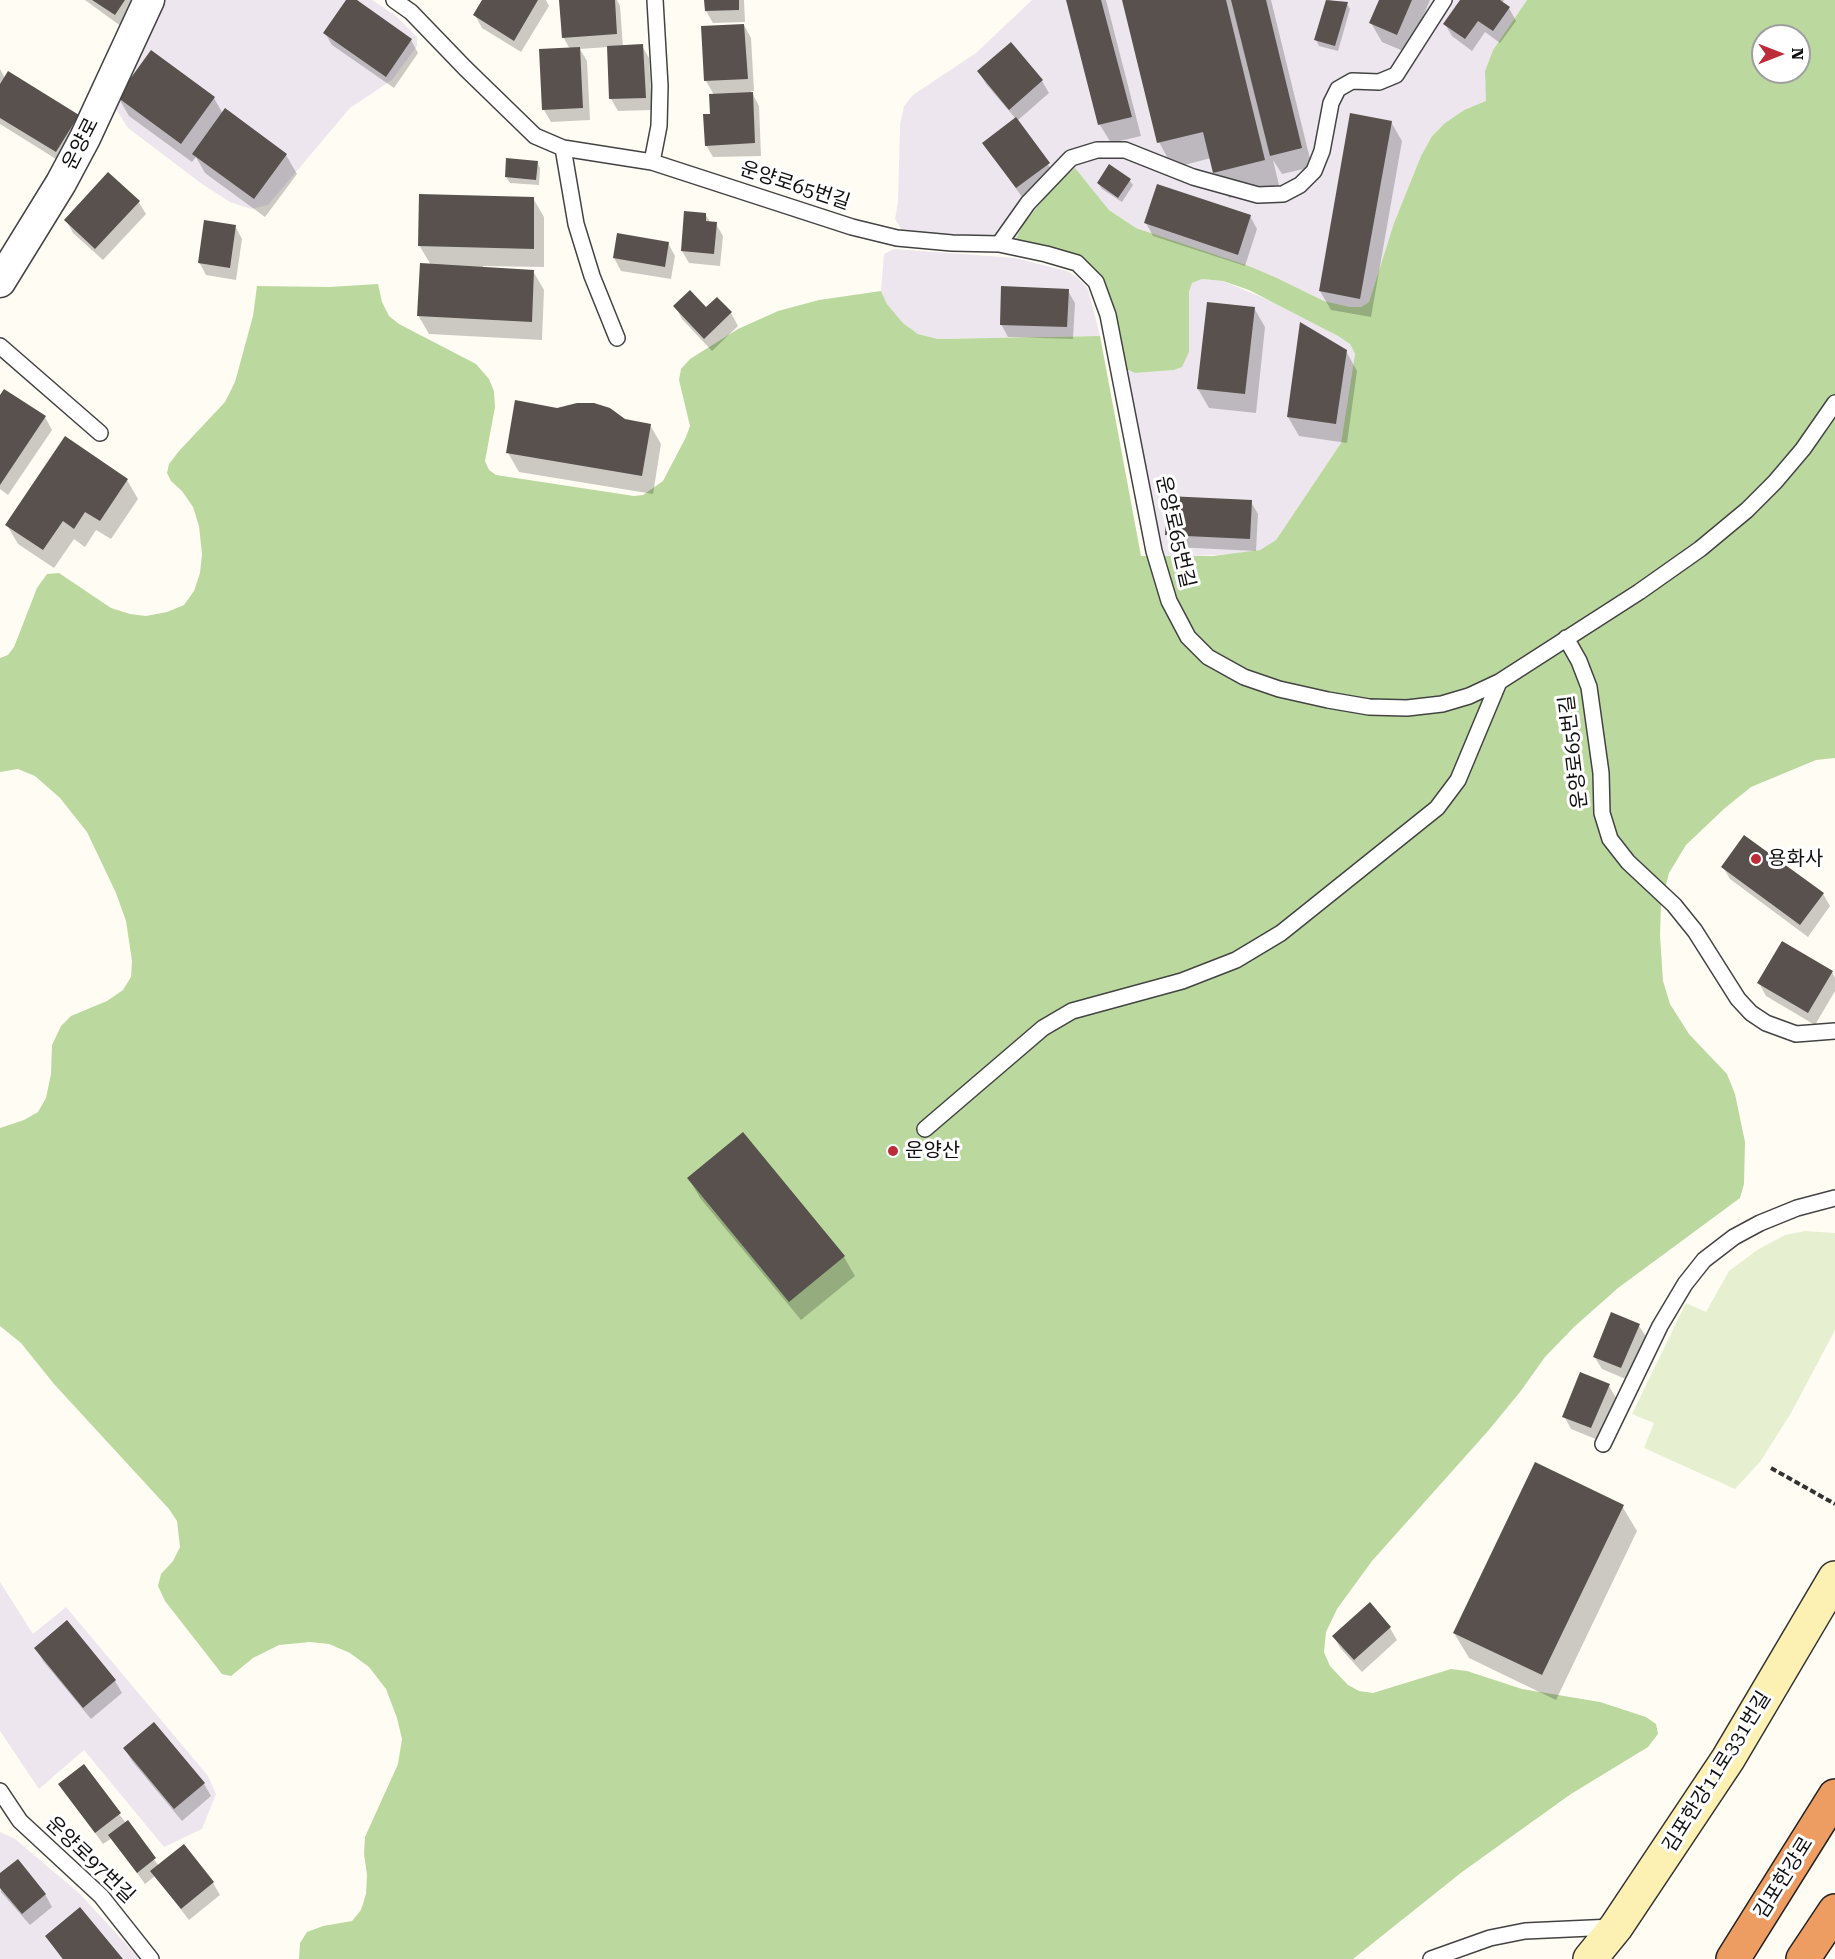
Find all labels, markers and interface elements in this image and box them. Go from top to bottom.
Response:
north arrow [1751,24,1811,84]
text: N [1788,48,1807,60]
street label: 운양로 [58,114,104,174]
street label: 운양로65번길 [737,157,853,215]
street label: 운양로65번길 [1150,474,1200,590]
street label: 운양로65번길 [1555,694,1593,810]
place label: 용화사 [1768,847,1823,871]
marker: 용화사 [1749,852,1763,866]
place label: 운양산 [905,1139,960,1163]
marker: 운양산 [886,1144,900,1158]
street label: 김포한강11로331번길 [1658,1687,1776,1857]
street label: 운양로97번길 [41,1812,139,1908]
street label: 김포한강로 [1749,1833,1819,1923]

